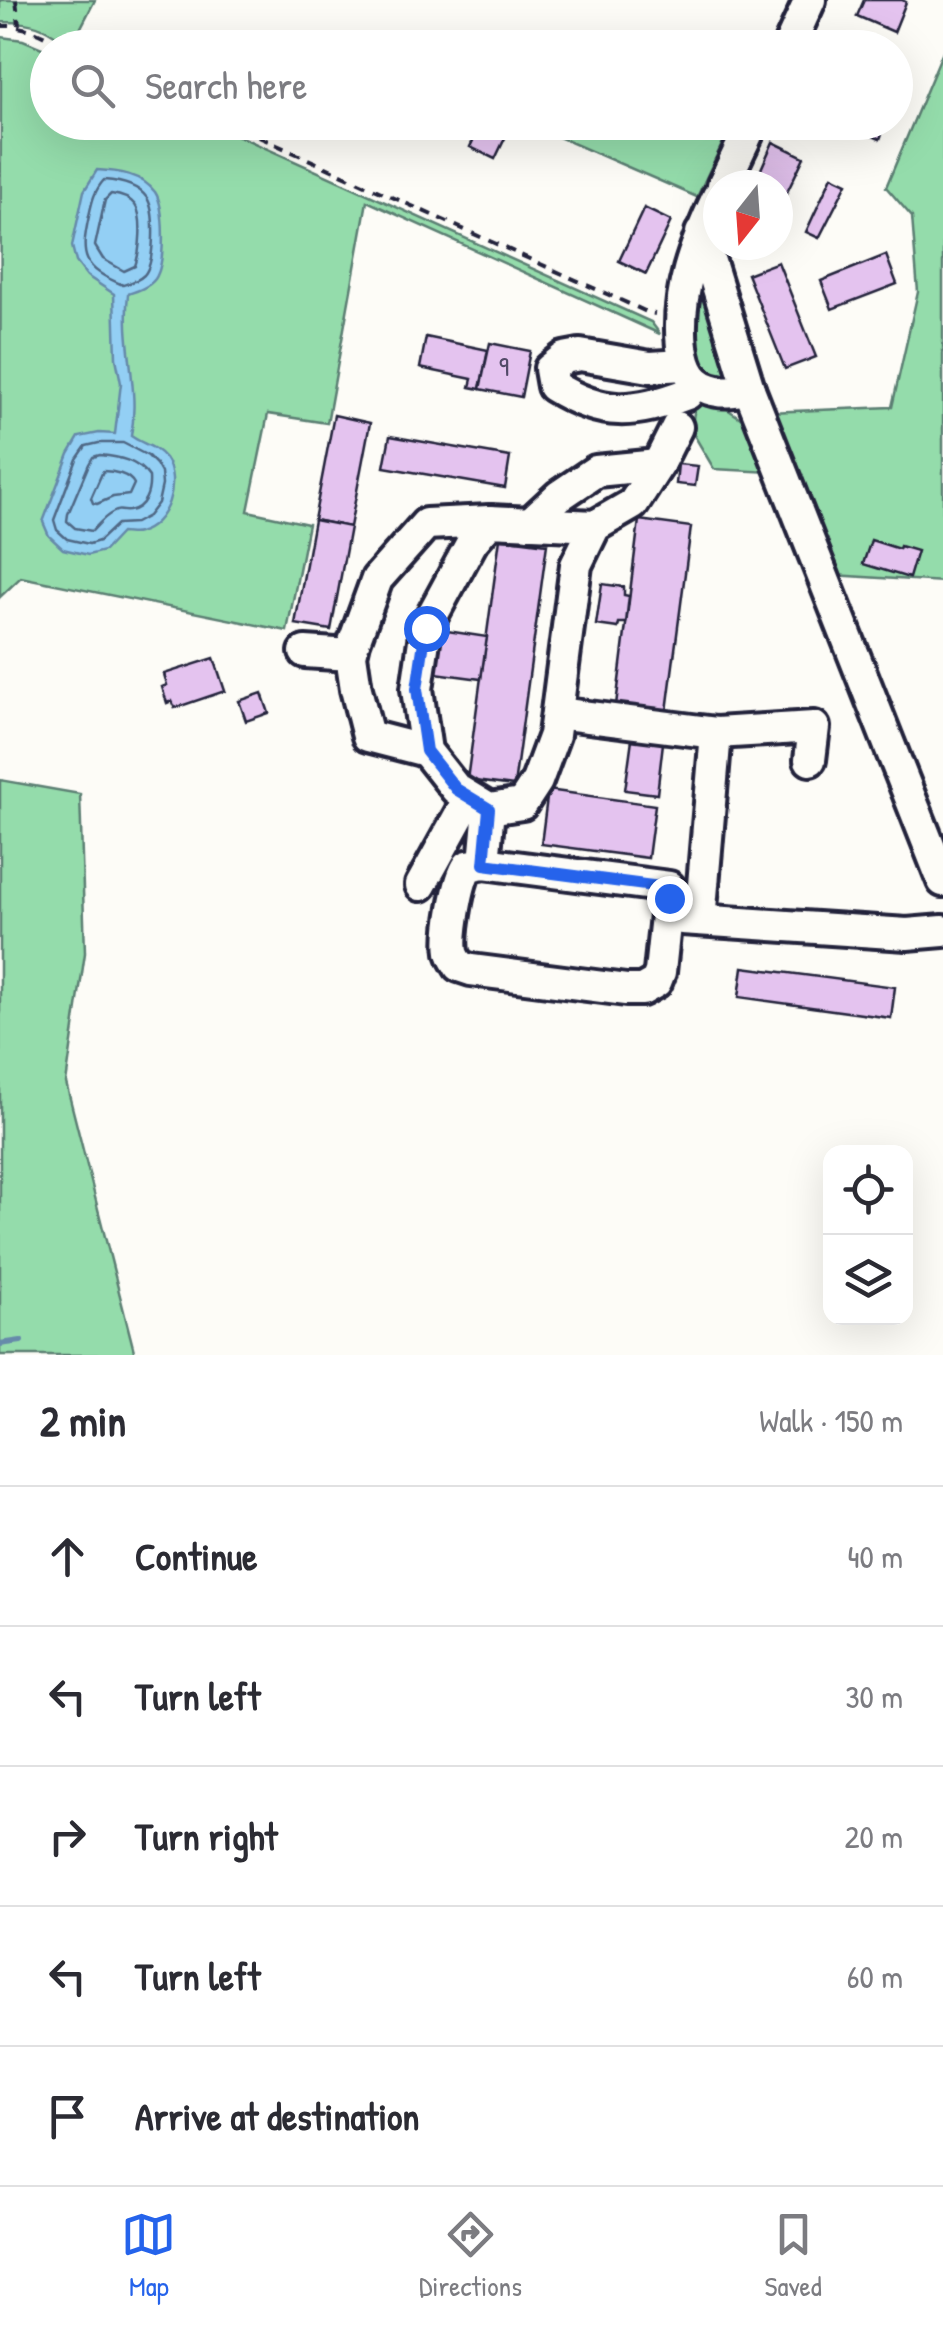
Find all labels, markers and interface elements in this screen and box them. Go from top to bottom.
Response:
search box [30,30,913,140]
icon: search [65,58,120,113]
text: Search here [145,59,307,111]
north arrow [703,170,793,260]
house number: 9 [499,347,509,385]
route start [404,606,450,652]
route end [647,876,693,922]
map controls [823,1145,913,1325]
button: locate [823,1145,913,1235]
button: layers [823,1235,913,1325]
text: 2 min [40,1392,126,1449]
text: Walk · 150 m [759,1399,903,1442]
icon: ahead [40,1529,95,1584]
text: Continue [135,1530,257,1582]
text: 40 m [848,1535,903,1578]
icon: left [40,1669,95,1724]
text: Turn left [135,1670,260,1722]
text: 30 m [845,1675,903,1718]
icon: right [40,1809,95,1864]
text: Turn right [135,1810,278,1862]
text: 20 m [845,1815,903,1858]
icon: left [40,1949,95,2004]
text: Turn left [135,1950,260,2002]
text: 60 m [847,1955,903,1998]
icon: arrive [40,2089,95,2144]
text: Arrive at destination [135,2090,419,2142]
tab: Map [121,2207,176,2305]
tab: Directions [419,2207,522,2305]
tab: Saved [765,2207,822,2305]

